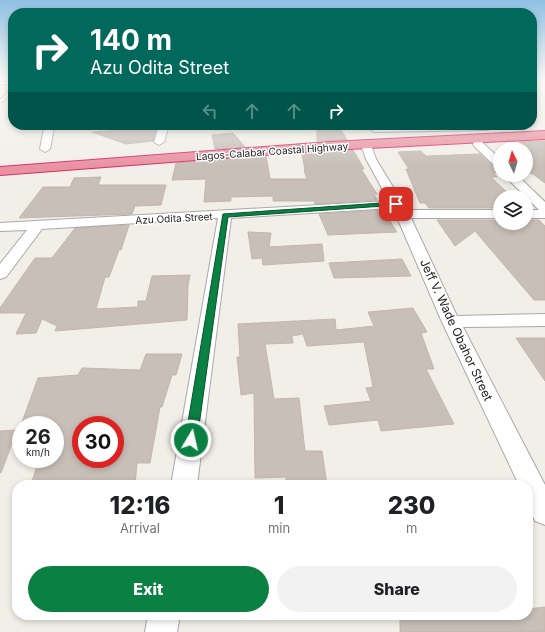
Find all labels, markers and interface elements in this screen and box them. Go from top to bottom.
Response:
text: 140 m [90,23,172,57]
icon: right [24,24,76,76]
text: Azu Odita Street [90,57,229,78]
icon: left [199,100,221,122]
icon: ahead [241,100,263,122]
icon: ahead [283,100,305,122]
icon: right [325,100,347,122]
street label: Lagos-Calabar Coastal Highway [196,140,349,162]
north arrow [493,142,533,182]
map controls [493,142,533,230]
pin [379,187,413,221]
button: layers [493,190,533,230]
icon: arrive [385,193,407,215]
street label: Azu Odita Street [135,210,214,226]
street label: Jeff V. Wade Obahor Street [417,257,496,403]
speed limit sign: 30 [72,416,124,468]
position arrow [170,419,212,461]
text: 26 [25,425,51,449]
text: km/h [26,446,50,458]
text: 12:16 [110,491,170,520]
text: 1 [274,491,284,520]
text: 230 [388,491,435,520]
text: Arrival [120,520,160,536]
text: min [268,520,290,536]
text: m [406,520,417,536]
button: Exit [28,566,269,612]
button: Share [277,566,517,612]

